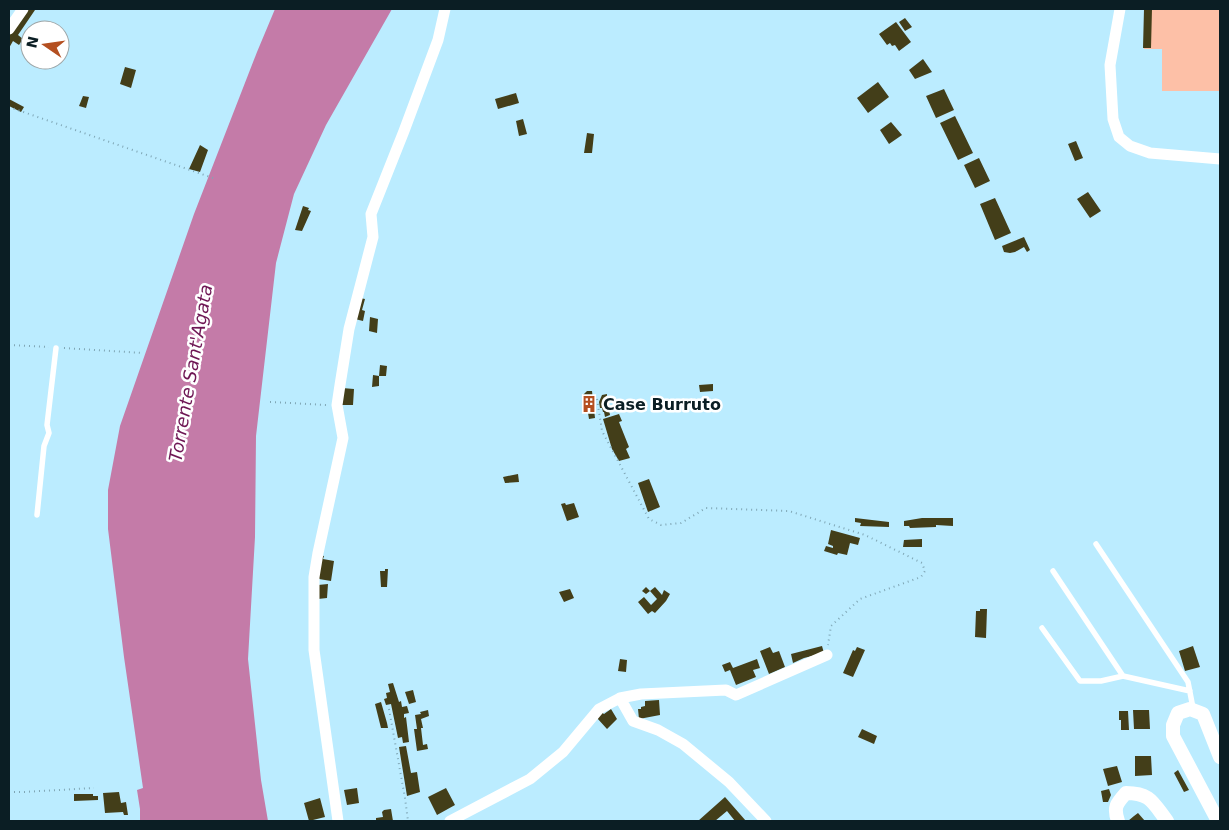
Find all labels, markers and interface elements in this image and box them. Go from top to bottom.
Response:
north arrow [20,20,70,70]
text: N [23,35,41,50]
water label: Torrente Sant'Agata [165,283,216,463]
building icon: Case Burruto [579,394,599,414]
place label: Case Burruto [603,395,721,414]

